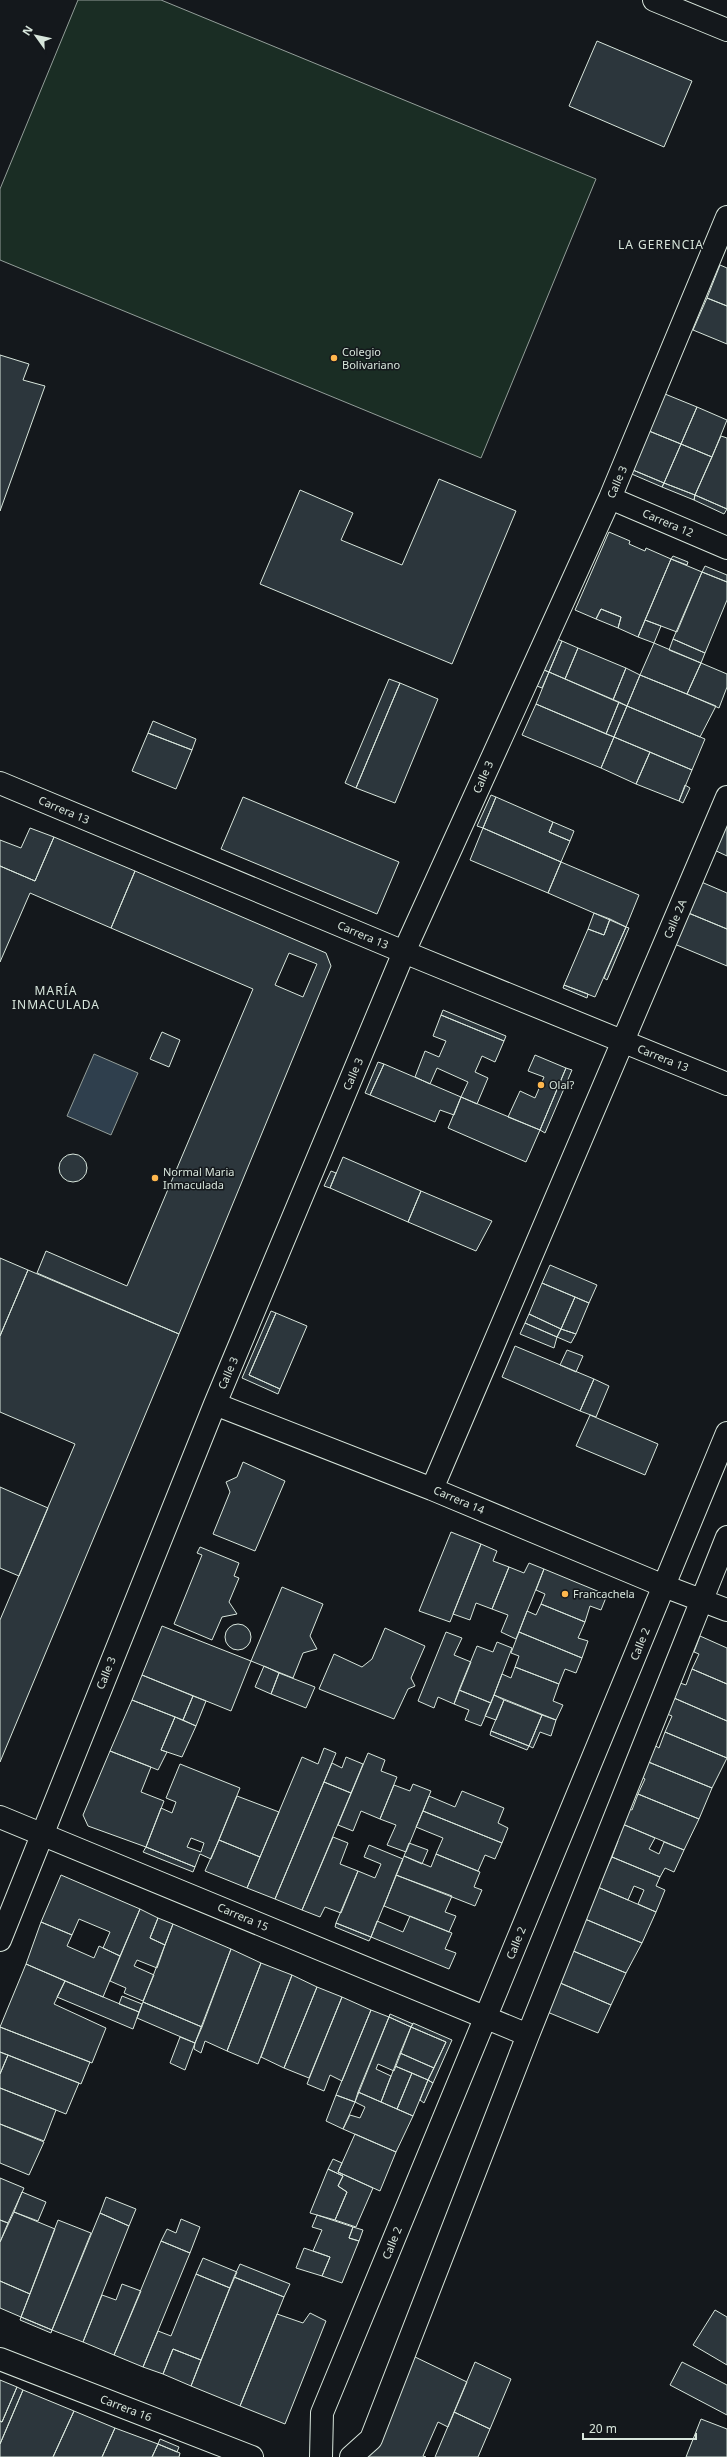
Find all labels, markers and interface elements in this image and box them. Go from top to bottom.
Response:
north arrow [16,16,56,56]
text: N [18,22,36,38]
district label: LA GERENCIA [618,236,704,253]
place label: Colegio Bolivariano [342,344,401,372]
marker: Colegio Bolivariano [329,353,339,363]
street label: Calle 3 [603,463,630,500]
street label: Carrera 12 [640,505,696,540]
street label: Calle 3 [469,758,496,795]
street label: Carrera 13 [36,792,92,827]
street label: Calle 2A [660,896,690,941]
street label: Carrera 13 [335,917,391,952]
district label: MARÍA INMACULADA [12,982,100,1013]
street label: Carrera 13 [635,1040,691,1075]
street label: Calle 3 [339,1055,366,1092]
place label: Olal? [549,1077,574,1092]
marker: Olal? [536,1080,546,1090]
place label: Normal Maria Inmaculada [163,1164,234,1192]
marker: Normal Maria Inmaculada [150,1173,160,1183]
street label: Calle 3 [214,1354,241,1391]
street label: Carrera 14 [431,1482,488,1517]
place label: Francachela [573,1586,635,1601]
marker: Francachela [560,1589,570,1599]
street label: Calle 2 [626,1625,653,1662]
street label: Calle 3 [92,1654,119,1691]
street label: Carrera 15 [215,1899,271,1934]
street label: Calle 2 [502,1924,529,1961]
street label: Calle 2 [378,2224,405,2261]
street label: Carrera 16 [98,2391,154,2424]
scale bar [583,2415,696,2441]
text: 20 m [589,2420,617,2437]

